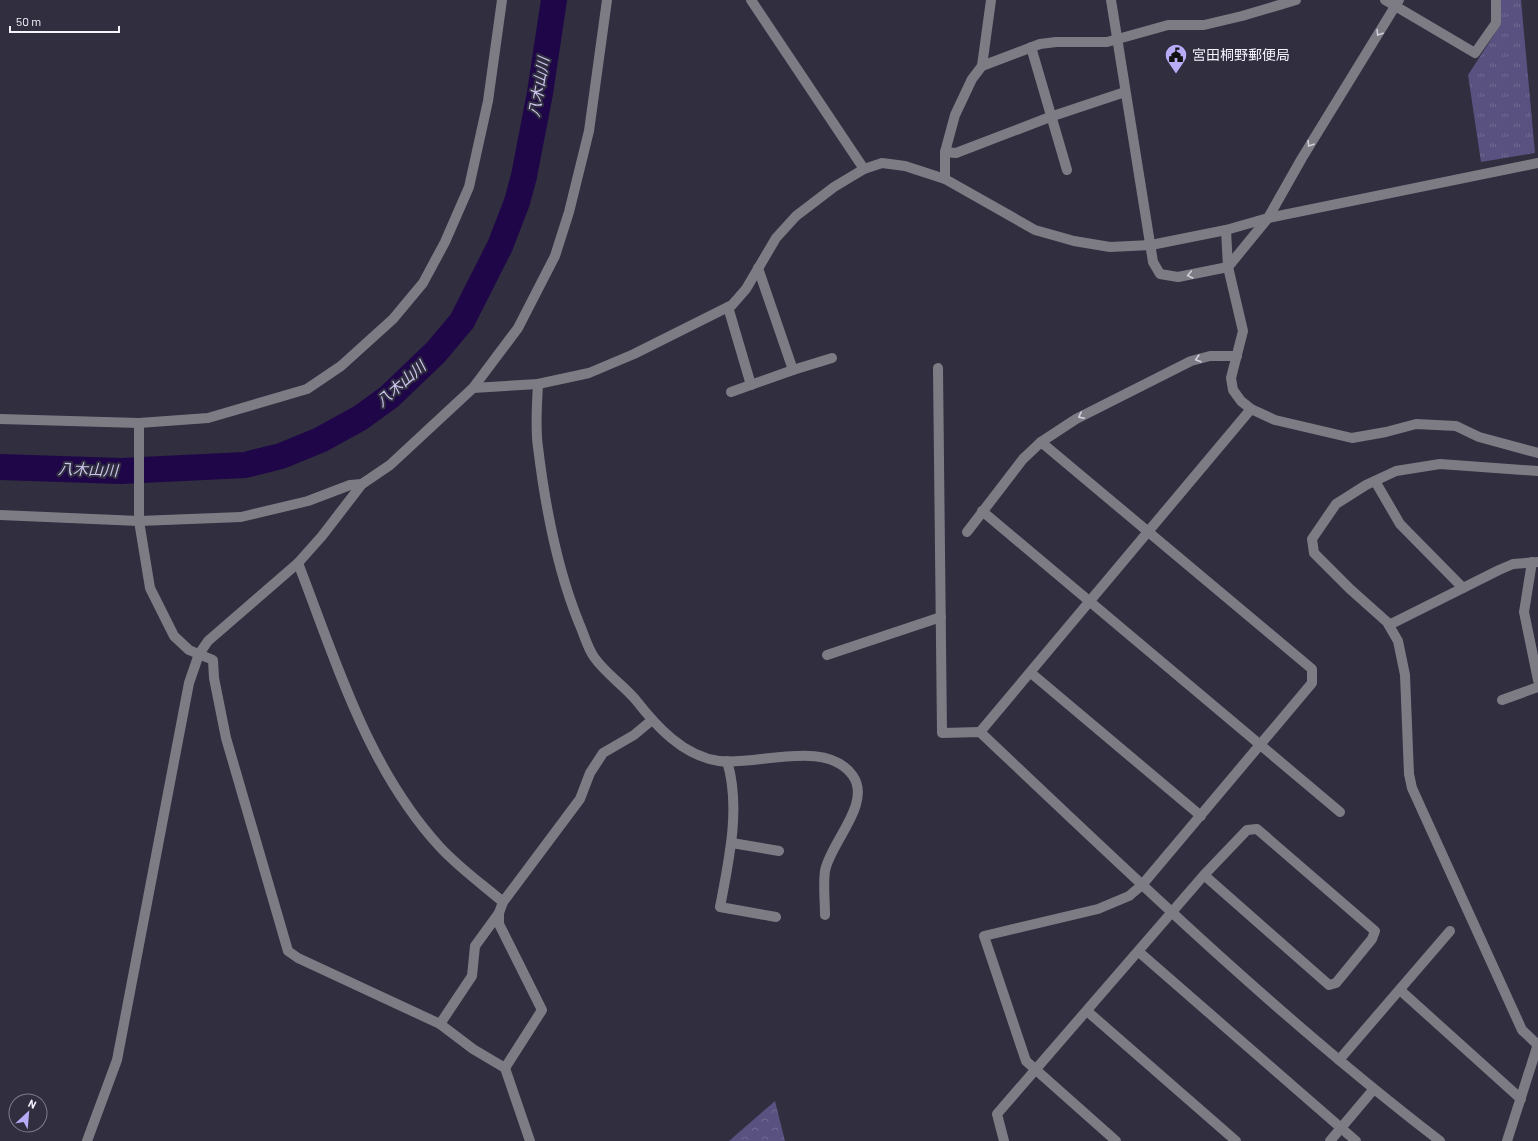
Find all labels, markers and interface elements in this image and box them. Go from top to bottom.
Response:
scale bar [10,8,119,34]
text: 50 m [16,14,41,28]
one-way arrow [1376,29,1383,36]
public building icon: 宮田桐野郵便局 [1163,42,1189,75]
place label: 宮田桐野郵便局 [1192,46,1290,63]
water label: 八木山川 [524,54,552,118]
one-way arrow [1308,140,1315,147]
one-way arrow [1187,270,1193,278]
water label: 八木山川 [372,355,430,410]
one-way arrow [1195,355,1201,363]
one-way arrow [1078,411,1086,419]
water label: 八木山川 [58,459,120,479]
north arrow [8,1093,48,1133]
text: N [26,1096,39,1111]

